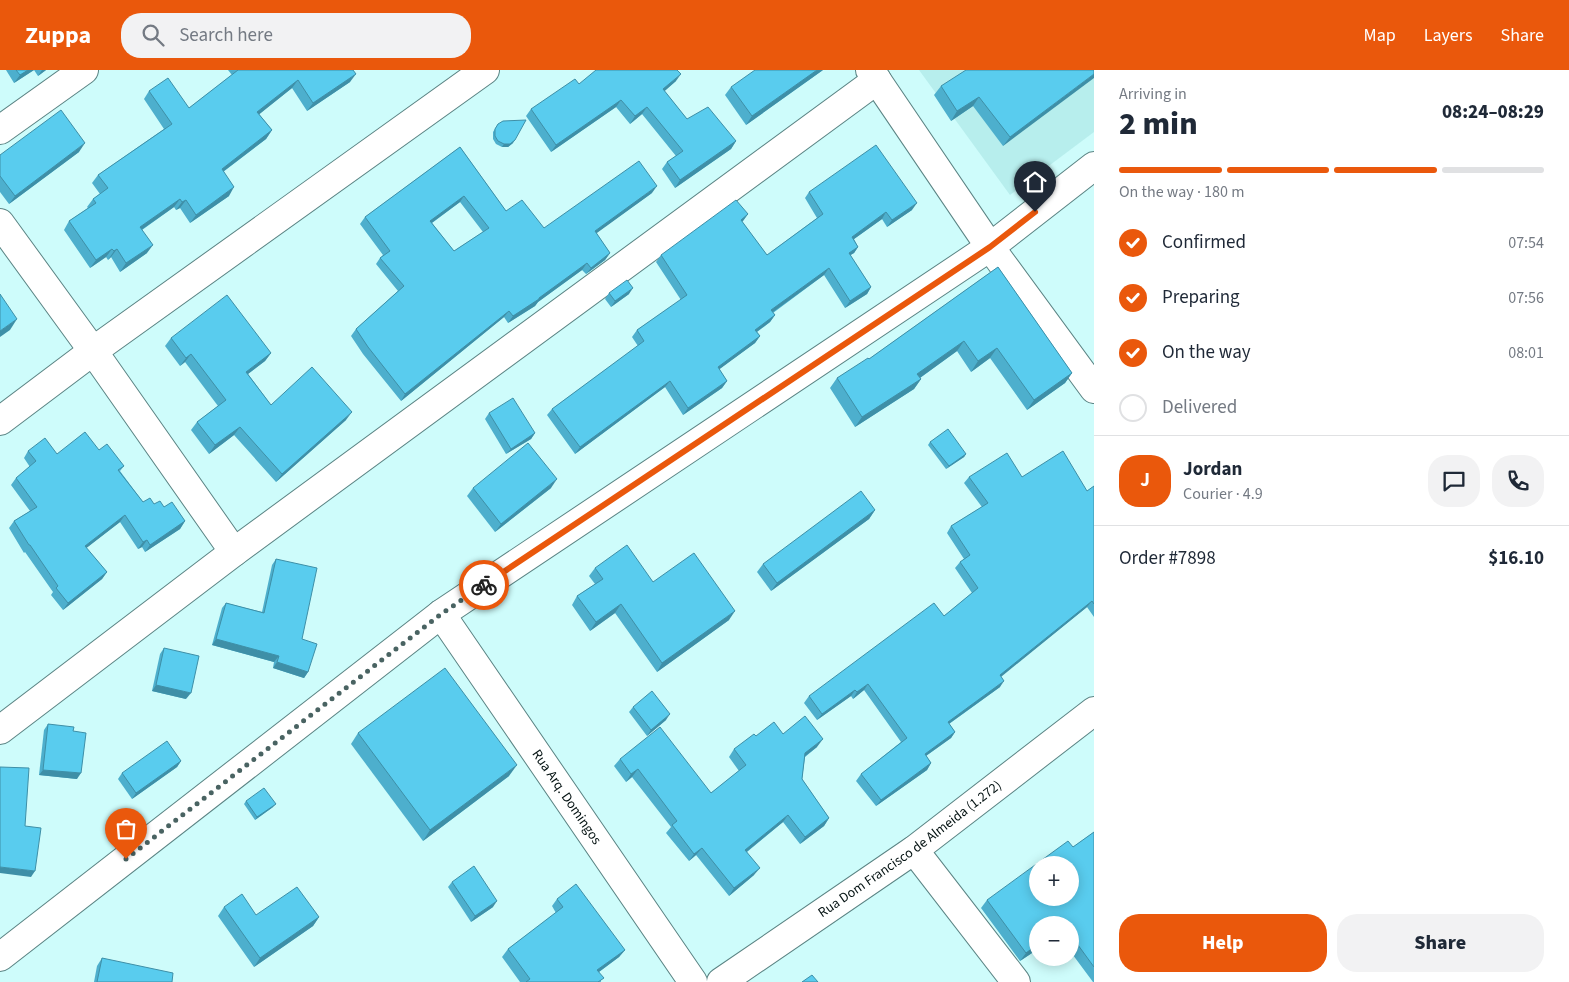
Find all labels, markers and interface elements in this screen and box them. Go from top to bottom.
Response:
search box [121,13,471,58]
text: Zuppa [25,18,91,53]
icon: search [139,21,167,49]
text: Search here [179,22,273,49]
text: Map [1364,23,1396,48]
text: Layers [1424,23,1473,48]
text: Share [1501,23,1544,48]
text: Arriving in [1119,83,1187,105]
text: 08:24–08:29 [1442,99,1544,126]
text: 2 min [1119,101,1198,147]
pin [1014,161,1056,212]
icon: home [1021,168,1049,196]
text: On the way · 180 m [1119,181,1244,203]
icon: check [1119,229,1147,257]
text: Confirmed [1162,229,1246,256]
text: 07:54 [1508,232,1544,254]
icon: check [1119,284,1147,312]
text: Preparing [1162,284,1240,311]
text: 07:56 [1508,287,1544,309]
icon: check [1119,339,1147,367]
text: On the way [1162,339,1251,366]
text: 08:01 [1508,342,1544,364]
text: Delivered [1162,394,1237,421]
button: chat [1428,455,1480,507]
button: phone [1492,455,1544,507]
text: Jordan [1183,456,1242,483]
text: J [1140,467,1150,494]
text: Courier · 4.9 [1183,483,1263,505]
text: Order #7898 [1119,545,1216,572]
text: $16.10 [1488,545,1544,572]
courier [459,560,509,610]
icon: bike [470,571,498,599]
street label: Rua Arq. Domingos [527,746,606,849]
street label: Rua Dom Francisco de Almeida (1.272) [814,776,1006,923]
pin [105,808,147,859]
icon: bag [112,815,140,843]
map controls [1029,856,1079,966]
button: + [1029,856,1079,906]
button: Help [1119,914,1327,972]
button: Share [1337,914,1544,972]
button: − [1029,916,1079,966]

